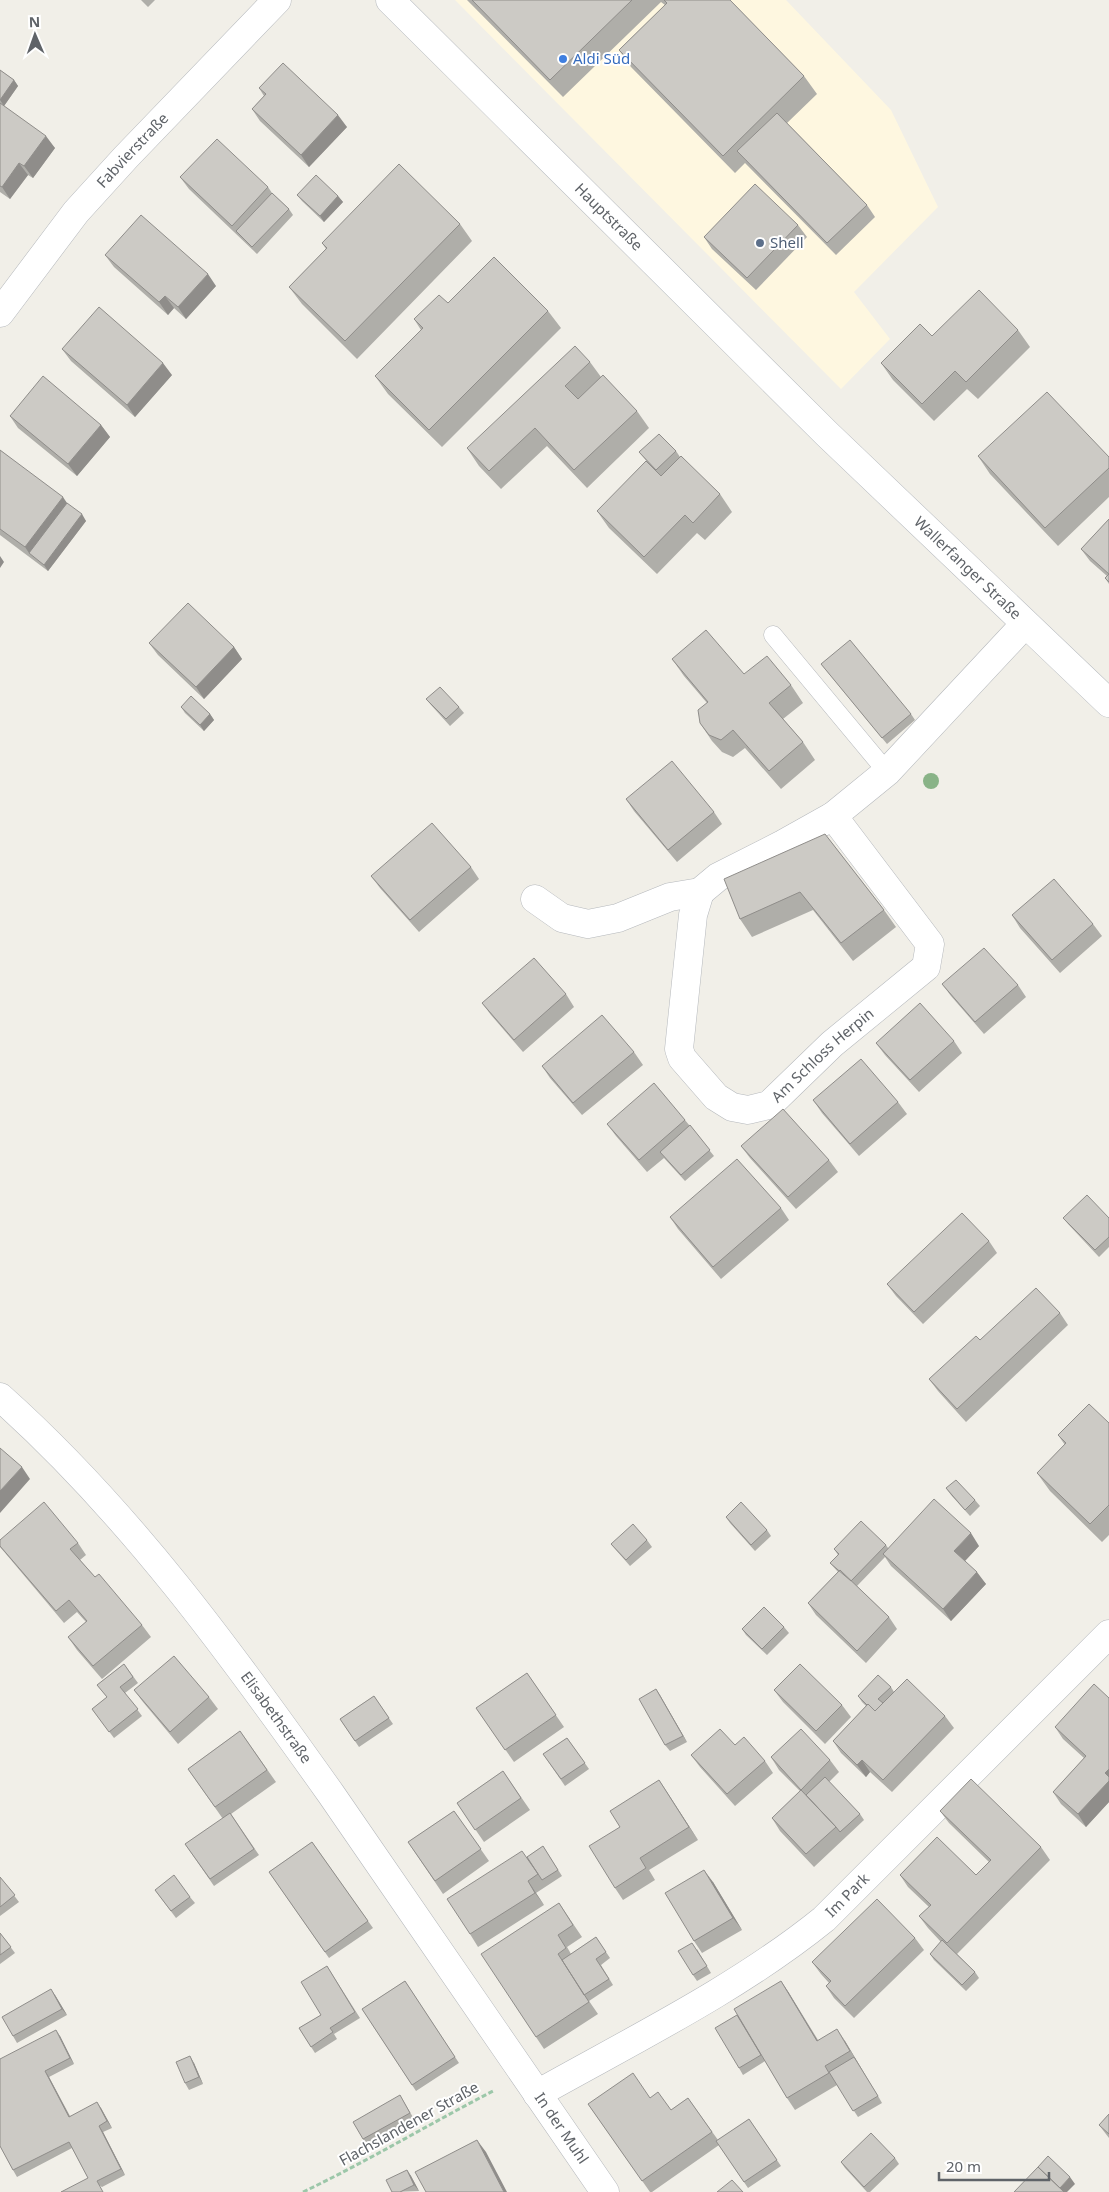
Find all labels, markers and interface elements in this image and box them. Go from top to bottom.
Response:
north arrow [10,10,60,60]
text: N [29,12,41,31]
place label: Aldi Süd [573,48,630,68]
marker: Aldi Süd [557,53,569,65]
street label: Fabvierstraße [92,108,172,192]
street label: Hauptstraße [571,178,648,255]
place label: Shell [770,232,804,252]
marker: Shell [754,237,766,249]
street label: Wallerfanger Straße [910,511,1026,623]
street label: Am Schloss Herpin [767,1003,877,1106]
street label: Elisabethstraße [237,1667,317,1767]
street label: Im Park [820,1868,873,1921]
street label: Flachslandener Straße [335,2076,482,2170]
street label: In der Muhl [531,2088,594,2167]
scale bar [939,2150,1049,2182]
text: 20 m [946,2156,981,2176]

